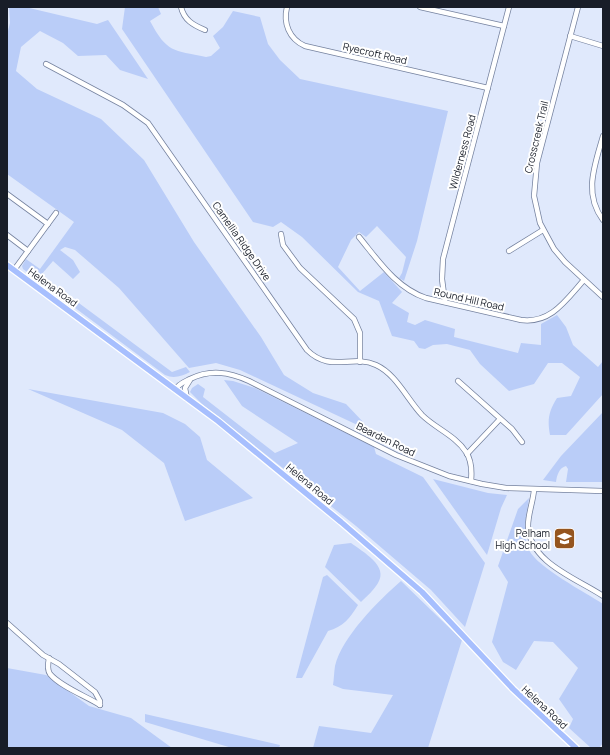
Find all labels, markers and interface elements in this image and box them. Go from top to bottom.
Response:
street label: Ryecroft Road [342,39,409,67]
street label: Crosscreek Trail [521,99,551,175]
street label: Wilderness Road [445,113,479,191]
street label: Camellia Ridge Drive [210,199,275,283]
street label: Helena Road [25,264,81,310]
street label: Round Hill Road [433,284,506,314]
street label: Bearden Road [354,419,418,459]
street label: Helena Road [283,460,337,508]
place label: Pelham High School [495,526,550,552]
school or university icon: Pelham High School [552,526,578,552]
street label: Helena Road [519,682,571,732]

